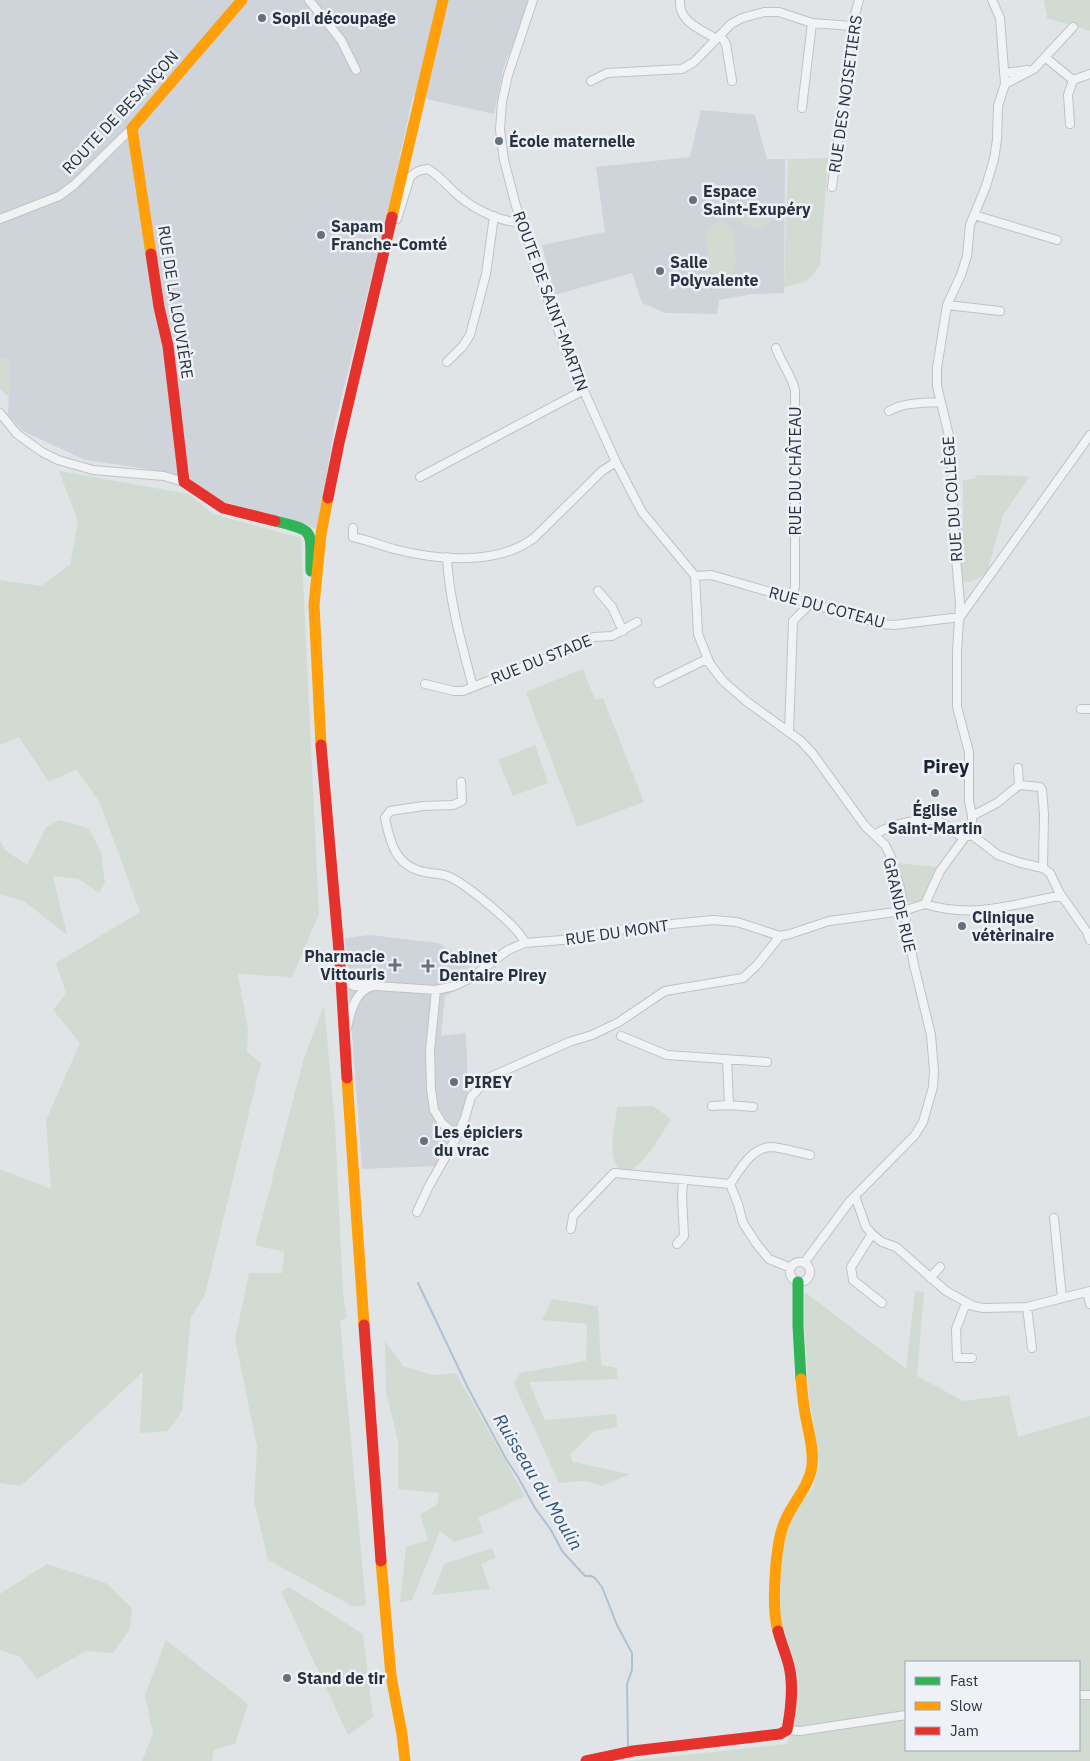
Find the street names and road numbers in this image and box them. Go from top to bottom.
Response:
street label: RUE DES NOISETIERS [824,14,866,174]
street label: ROUTE DE BESANÇON [58,46,182,178]
street label: ROUTE DE SAINT-MARTIN [509,208,593,394]
street label: RUE DE LA LOUVIÈRE [154,224,199,380]
street label: RUE DU CHÂTEAU [785,406,805,536]
street label: RUE DU COLLÈGE [937,435,966,563]
street label: RUE DU COTEAU [767,582,887,632]
street label: RUE DU STADE [488,630,594,688]
street label: GRANDE RUE [879,855,921,955]
street label: RUE DU MONT [564,915,670,949]

